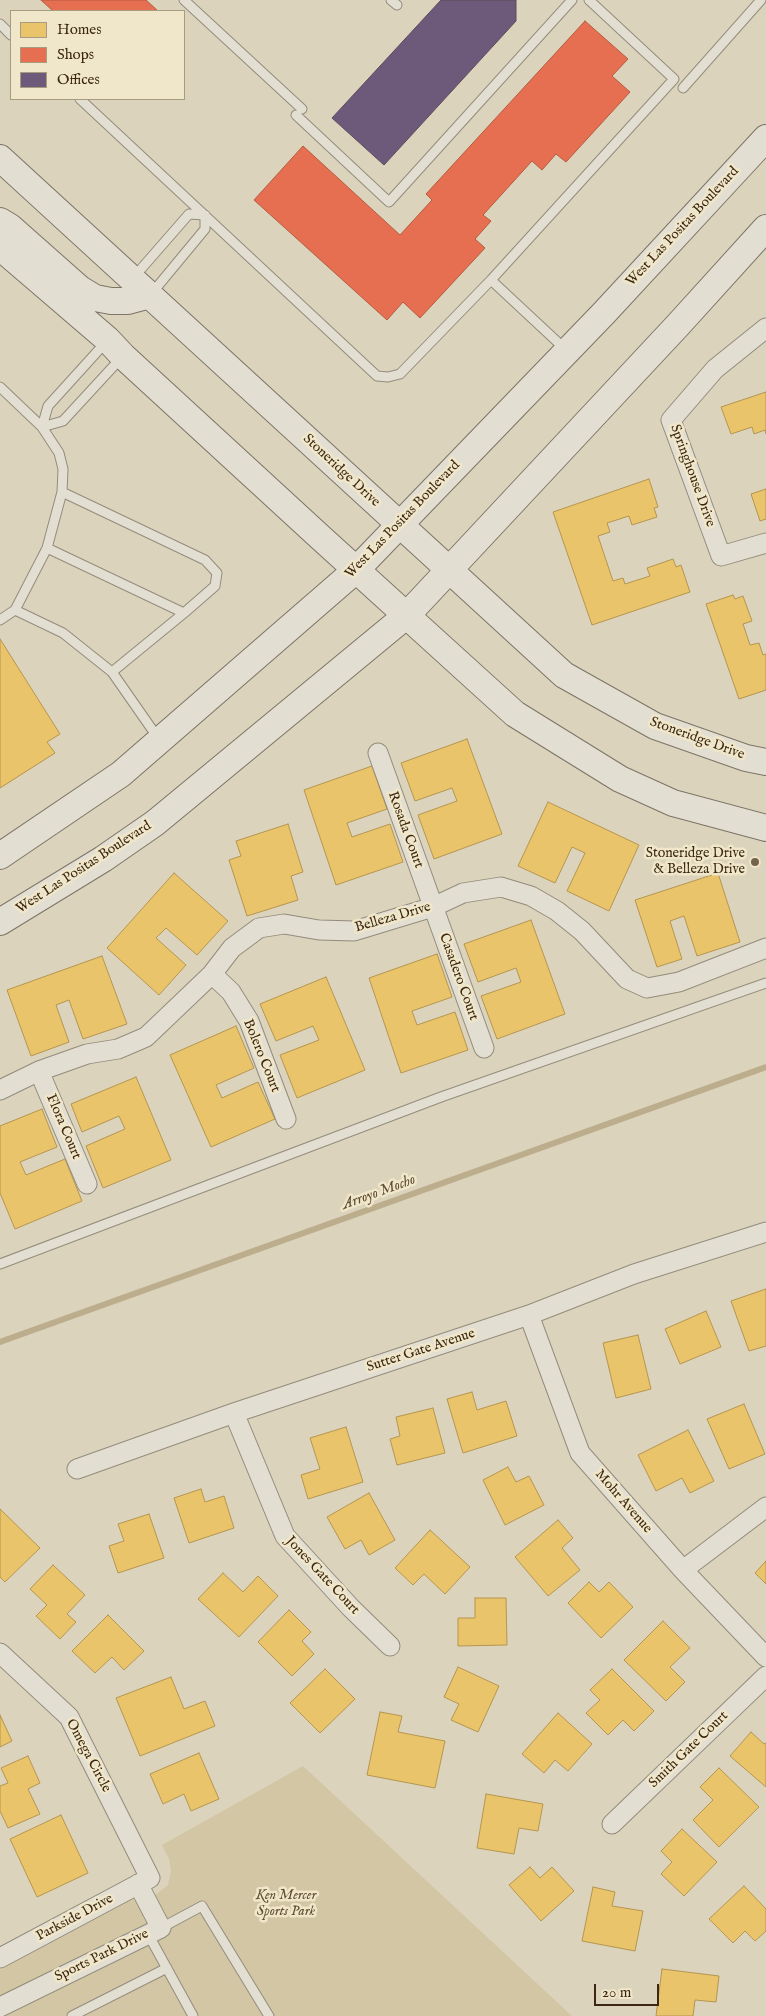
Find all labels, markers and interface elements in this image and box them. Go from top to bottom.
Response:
legend [10,10,185,100]
text: Homes [57,20,101,39]
text: Shops [57,45,94,64]
text: Offices [57,70,100,89]
street label: West Las Positas Boulevard [623,164,743,290]
street label: Springhouse Drive [666,422,718,530]
street label: Stoneridge Drive [299,431,383,511]
street label: West Las Positas Boulevard [342,457,464,583]
street label: Stoneridge Drive [647,714,747,764]
street label: Rosada Court [383,789,427,871]
street label: West Las Positas Boulevard [13,818,155,918]
place label: Stoneridge Drive & Belleza Drive [646,846,745,879]
marker: Stoneridge Drive & Belleza Drive [749,856,761,868]
street label: Belleza Drive [353,899,433,937]
street label: Casadero Court [434,931,482,1023]
street label: Bolero Court [239,1017,283,1095]
street label: Flora Court [42,1092,84,1162]
water label: Arroyo Mocho [340,1171,418,1215]
street label: Sutter Gate Avenue [365,1326,477,1376]
street label: Mohr Avenue [591,1467,655,1537]
street label: Jones Gate Court [281,1533,363,1619]
street label: Smith Gate Court [646,1708,732,1792]
street label: Omega Circle [62,1717,114,1795]
park label: Ken Mercer Sports Park [256,1888,316,1920]
street label: Parkside Drive [34,1891,116,1945]
street label: Sports Park Drive [52,1926,152,1986]
scale bar [596,1974,661,2006]
text: 20 m [602,1983,631,2002]

